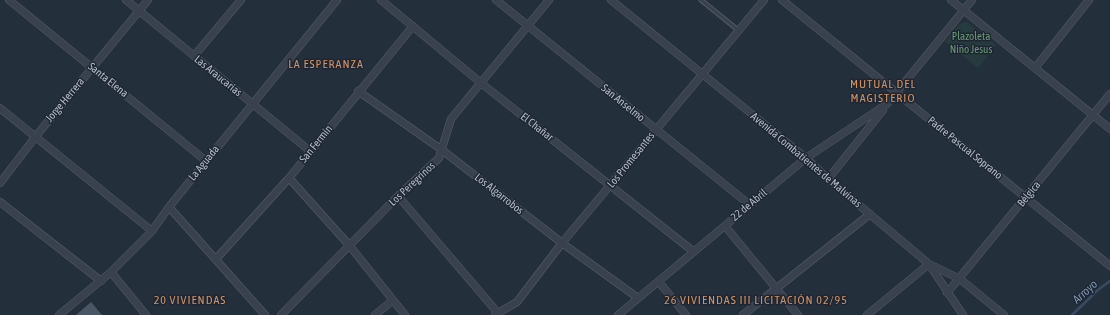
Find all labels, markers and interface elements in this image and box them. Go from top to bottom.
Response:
park label: Plazoleta Niño Jesus [950,30,992,56]
street label: Las Araucarias [191,53,245,99]
district label: LA ESPERANZA [288,57,364,71]
street label: Santa Elena [85,60,131,100]
street label: Jorge Herrera [43,75,87,125]
district label: MUTUAL DEL MAGISTERIO [850,77,916,105]
street label: San Anselmo [599,81,647,125]
street label: El Chañar [518,110,556,144]
street label: Avenida Combatientes de Malvinas [748,110,864,210]
street label: Padre Pascual Soprano [925,114,1005,182]
street label: San Fermín [297,122,335,166]
street label: Los Promesantes [605,129,657,191]
street label: La Aguada [186,143,222,183]
street label: Los Peregrinos [386,159,438,209]
street label: Los Algarrobos [472,171,526,217]
street label: Bélgica [1015,178,1043,210]
street label: 22 de Abril [728,186,770,224]
water label: Arroyo [1070,277,1100,307]
district label: 20 VIVIENDAS [154,293,226,307]
district label: 26 VIVIENDAS III LICITACIÓN 02/95 [664,293,848,307]

